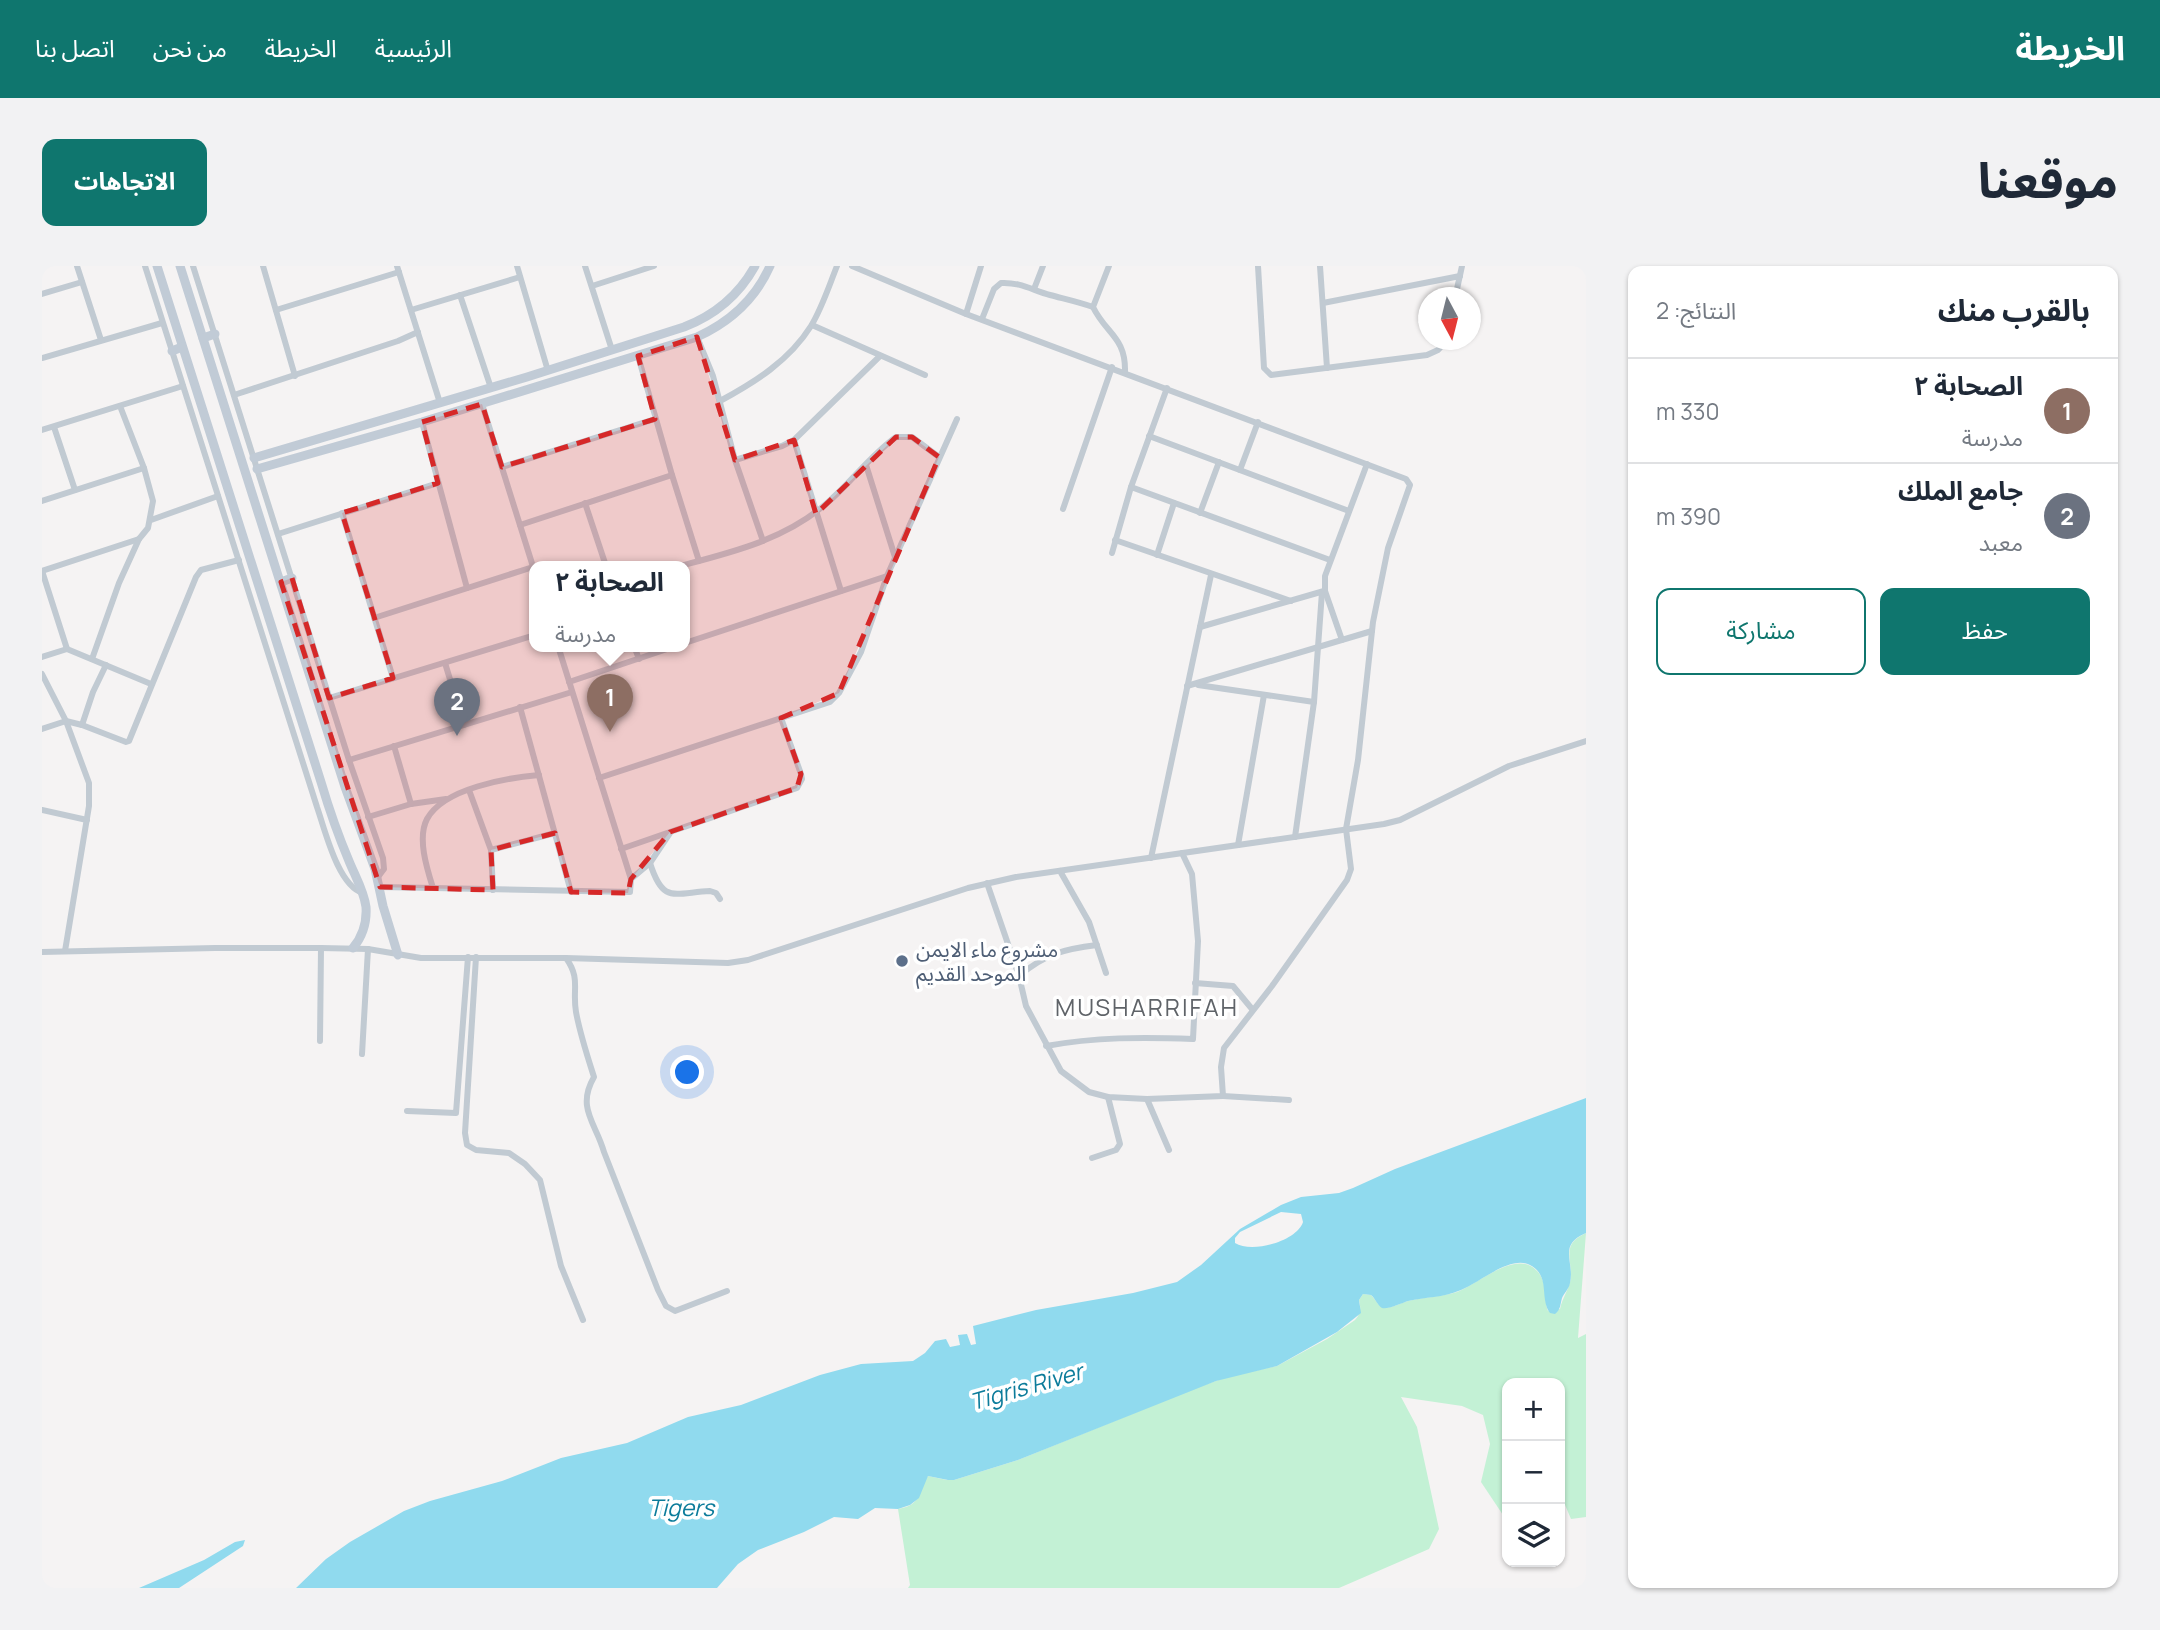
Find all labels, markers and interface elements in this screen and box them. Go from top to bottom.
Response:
text: الخريطة [2015,25,2125,70]
text: اتصل بنا [35,31,115,64]
text: من نحن [153,31,227,64]
text: الخريطة [265,31,337,64]
text: الرئيسية [375,31,452,64]
button: الاتجاهات [42,139,207,226]
text: موقعنا [1978,146,2118,213]
north arrow [1418,287,1481,350]
text: بالقرب منك [1938,289,2090,330]
text: النتائج: 2 [1656,294,1736,326]
text: الصحابة ٢ [1914,367,2023,403]
text: 330 m [1656,395,1720,427]
text: 1 [2062,395,2072,427]
text: مدرسة [1962,421,2023,453]
text: جامع الملك [1898,472,2023,508]
text: 390 m [1656,500,1721,532]
text: 2 [2060,500,2074,532]
text: معبد [1979,526,2023,558]
popup [529,561,690,652]
text: الصحابة ٢ [555,563,664,599]
button: مشاركة [1656,588,1866,675]
button: حفظ [1880,588,2090,675]
text: مدرسة [555,617,616,649]
pin: 1 [587,674,633,732]
pin: 2 [434,678,480,736]
place label: مشروع ماء الايمن الموحد القديم [916,935,1058,989]
marker: مشروع ماء الايمن الموحد القديم [894,953,910,969]
district label: MUSHARRIFAH [1055,990,1239,1023]
your location [670,1055,704,1089]
water label: Tigris River [966,1354,1089,1417]
map controls [1502,1378,1565,1567]
button: + [1502,1378,1565,1441]
button: − [1502,1441,1565,1504]
water label: Tigers [648,1491,716,1523]
button: layers [1502,1504,1565,1567]

